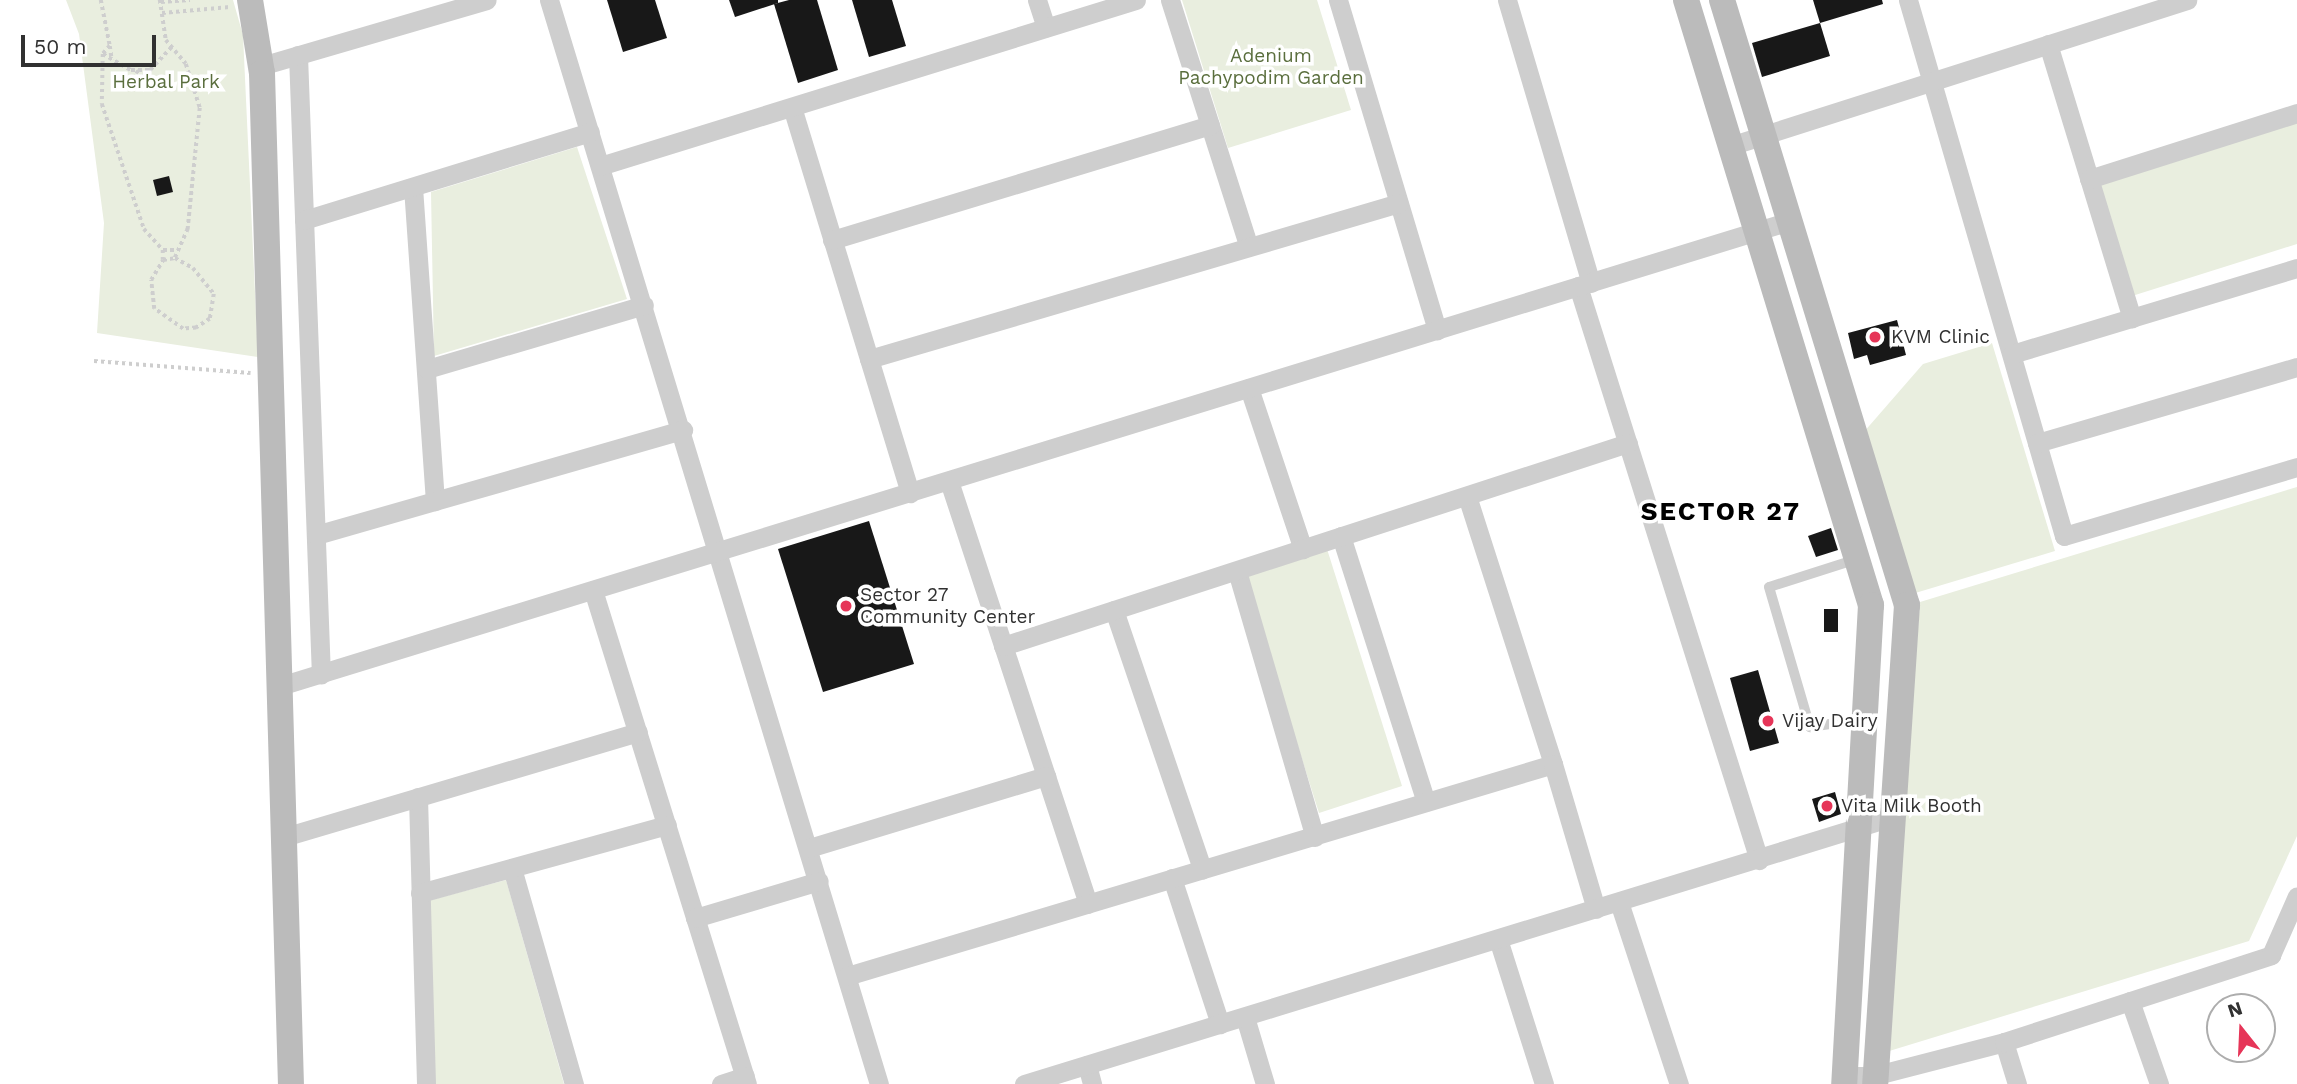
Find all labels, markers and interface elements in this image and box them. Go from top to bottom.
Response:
scale bar [24,21,159,65]
text: 50 m [34,34,86,59]
park label: Adenium Pachypodim Garden [1178,45,1364,89]
park label: Herbal Park [112,71,220,93]
place label: KVM Clinic [1891,326,1990,348]
marker: KVM Clinic [1865,327,1885,347]
district label: SECTOR 27 [1642,496,1800,528]
place label: Sector 27 Community Center [860,584,1036,628]
marker: Sector 27 Community Center [838,598,854,614]
place label: Vijay Dairy [1782,710,1878,732]
marker: Vijay Dairy [1760,713,1776,729]
place label: Vita Milk Booth [1841,795,1983,817]
marker: Vita Milk Booth [1819,798,1835,814]
north arrow [2206,993,2276,1063]
text: N [2225,996,2245,1023]

